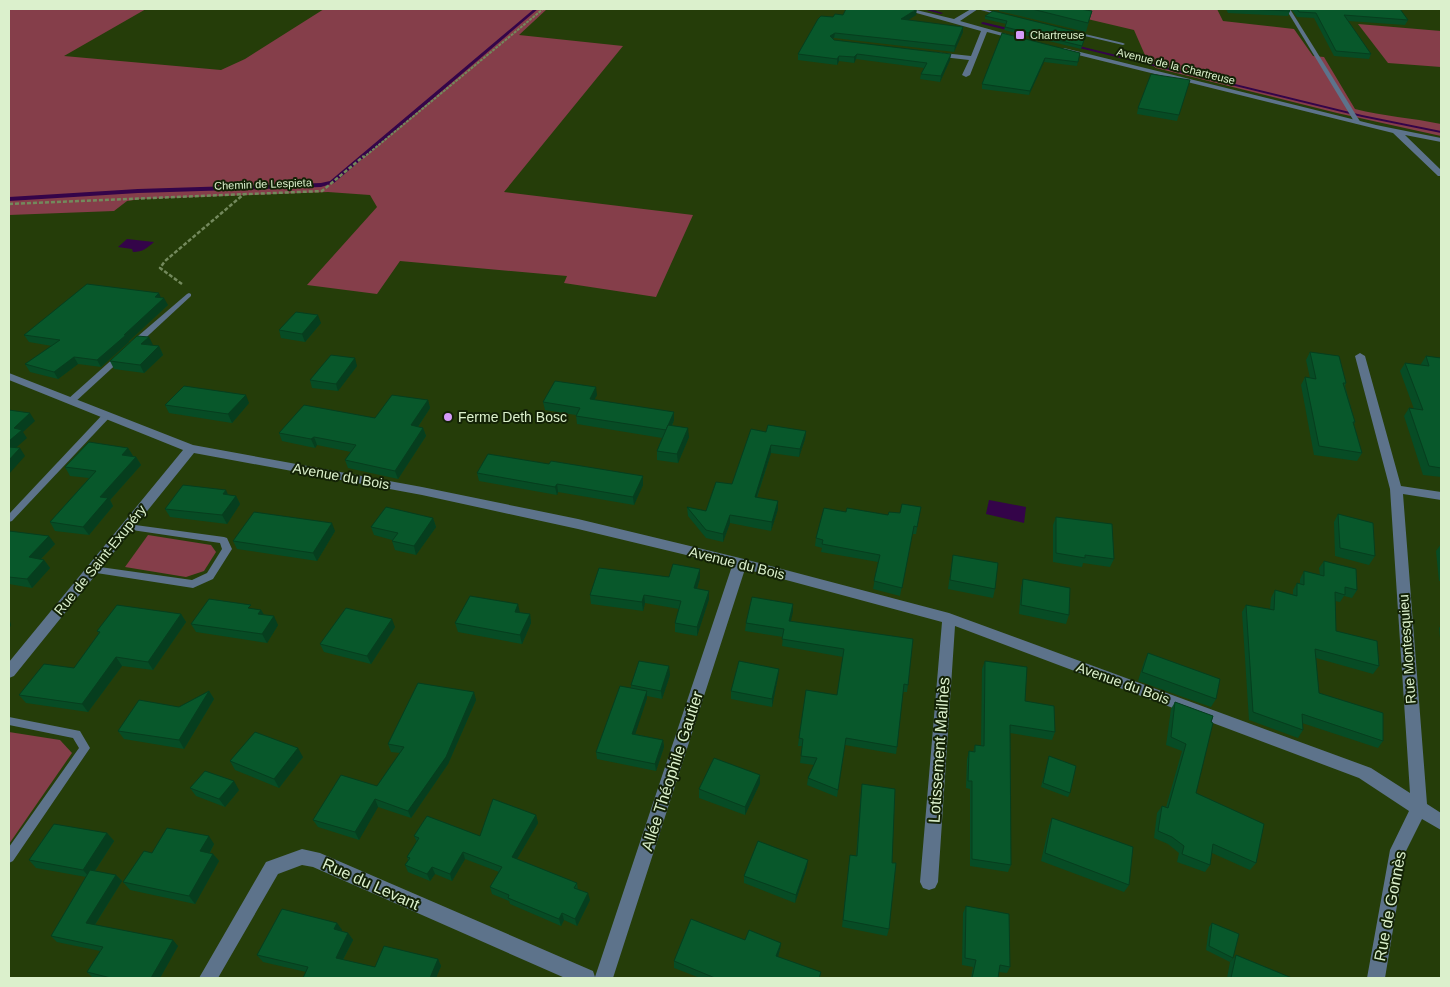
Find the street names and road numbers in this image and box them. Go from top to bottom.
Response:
street label: Avenue de la Chartreuse [1116,45,1236,87]
street label: Chemin de Lespieta [214,176,313,192]
street label: Avenue du Bois [291,460,391,492]
street label: Rue de Saint-Exupéry [51,502,149,618]
street label: Avenue du Bois [688,543,786,583]
street label: Rue Montesquieu [1395,594,1419,704]
street label: Avenue du Bois [1074,659,1172,707]
street label: Lotissement Mailhès [925,677,953,823]
street label: Allée Théophile Gautier [638,688,706,853]
street label: Rue de Gonnès [1371,849,1409,963]
street label: Rue du Levant [320,855,423,913]

